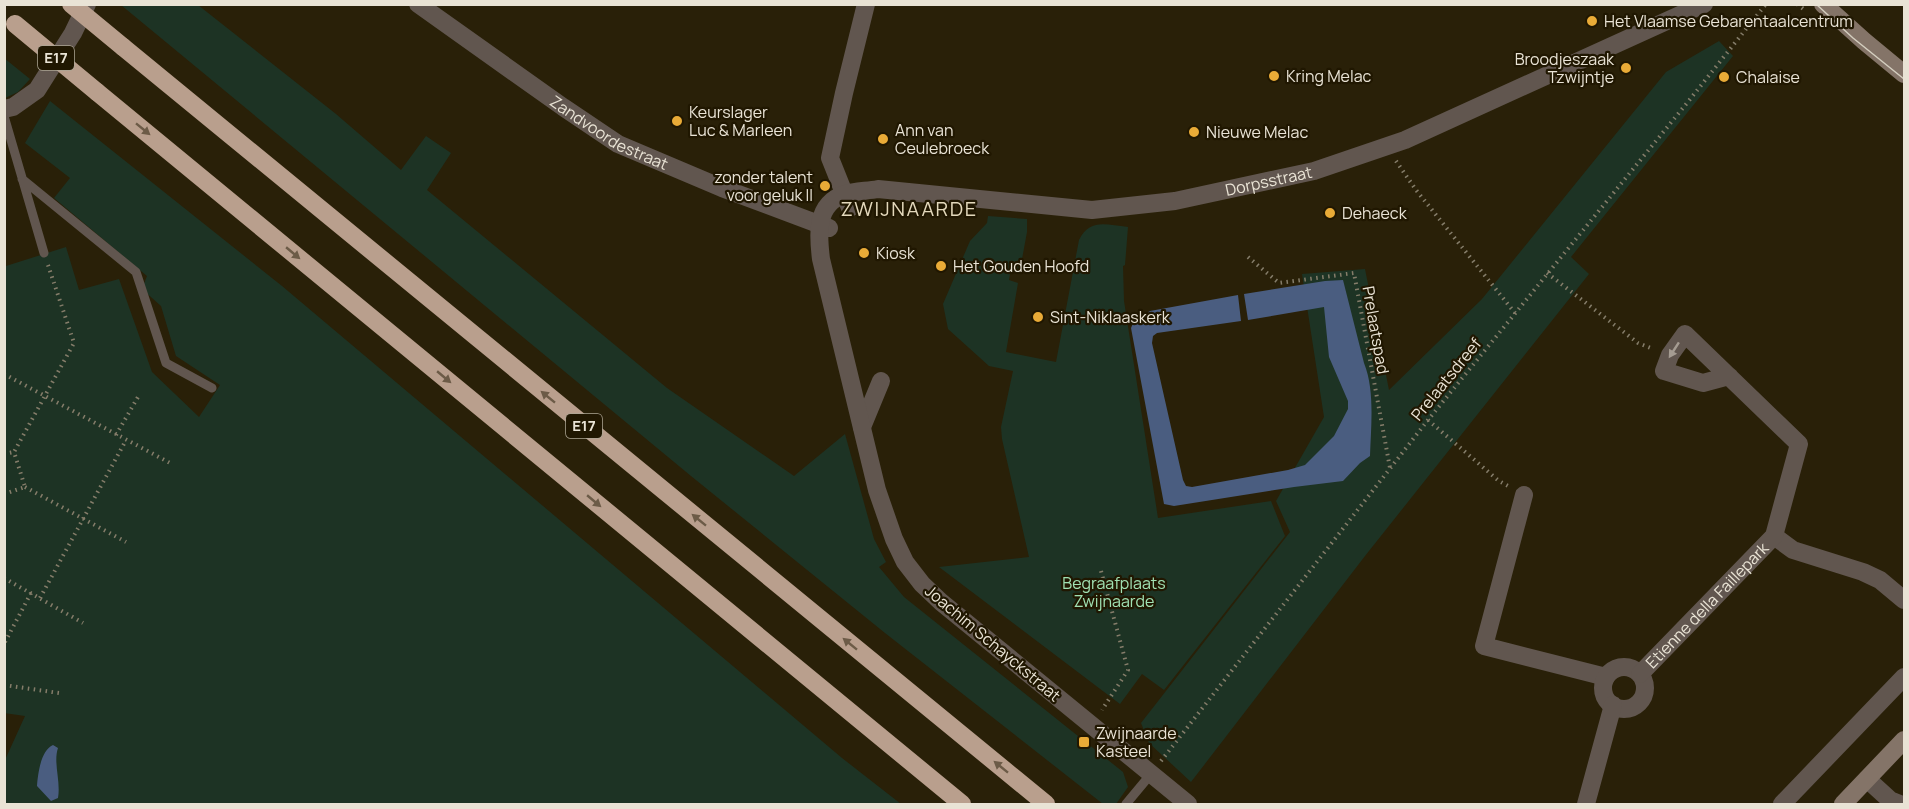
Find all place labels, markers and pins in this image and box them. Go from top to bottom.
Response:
place label: Het Vlaamse Gebarentaalcentrum [1604,10,1853,32]
marker: Het Vlaamse Gebarentaalcentrum [1585,14,1599,28]
place label: Broodjeszaak Tzwijntje [1515,48,1615,88]
marker: Broodjeszaak Tzwijntje [1619,61,1633,75]
place label: Kring Melac [1286,65,1372,87]
place label: Chalaise [1736,66,1800,88]
marker: Kring Melac [1267,69,1281,83]
marker: Chalaise [1717,70,1731,84]
place label: Keurslager Luc & Marleen [689,101,792,141]
marker: Keurslager Luc & Marleen [670,114,684,128]
place label: Ann van Ceulebroeck [895,119,990,159]
place label: Nieuwe Melac [1206,121,1308,143]
marker: Nieuwe Melac [1187,125,1201,139]
marker: Ann van Ceulebroeck [876,132,890,146]
place label: zonder talent voor geluk II [714,166,813,206]
marker: zonder talent voor geluk II [818,179,832,193]
place label: Dehaeck [1342,202,1408,224]
marker: Dehaeck [1323,206,1337,220]
place label: Kiosk [876,242,916,264]
marker: Kiosk [857,246,871,260]
place label: Het Gouden Hoofd [953,255,1089,277]
marker: Het Gouden Hoofd [934,259,948,273]
place label: Sint-Niklaaskerk [1050,306,1171,328]
marker: Sint-Niklaaskerk [1031,310,1045,324]
place label: Zwijnaarde Kasteel [1096,722,1177,762]
marker: Zwijnaarde Kasteel [1077,735,1091,749]

